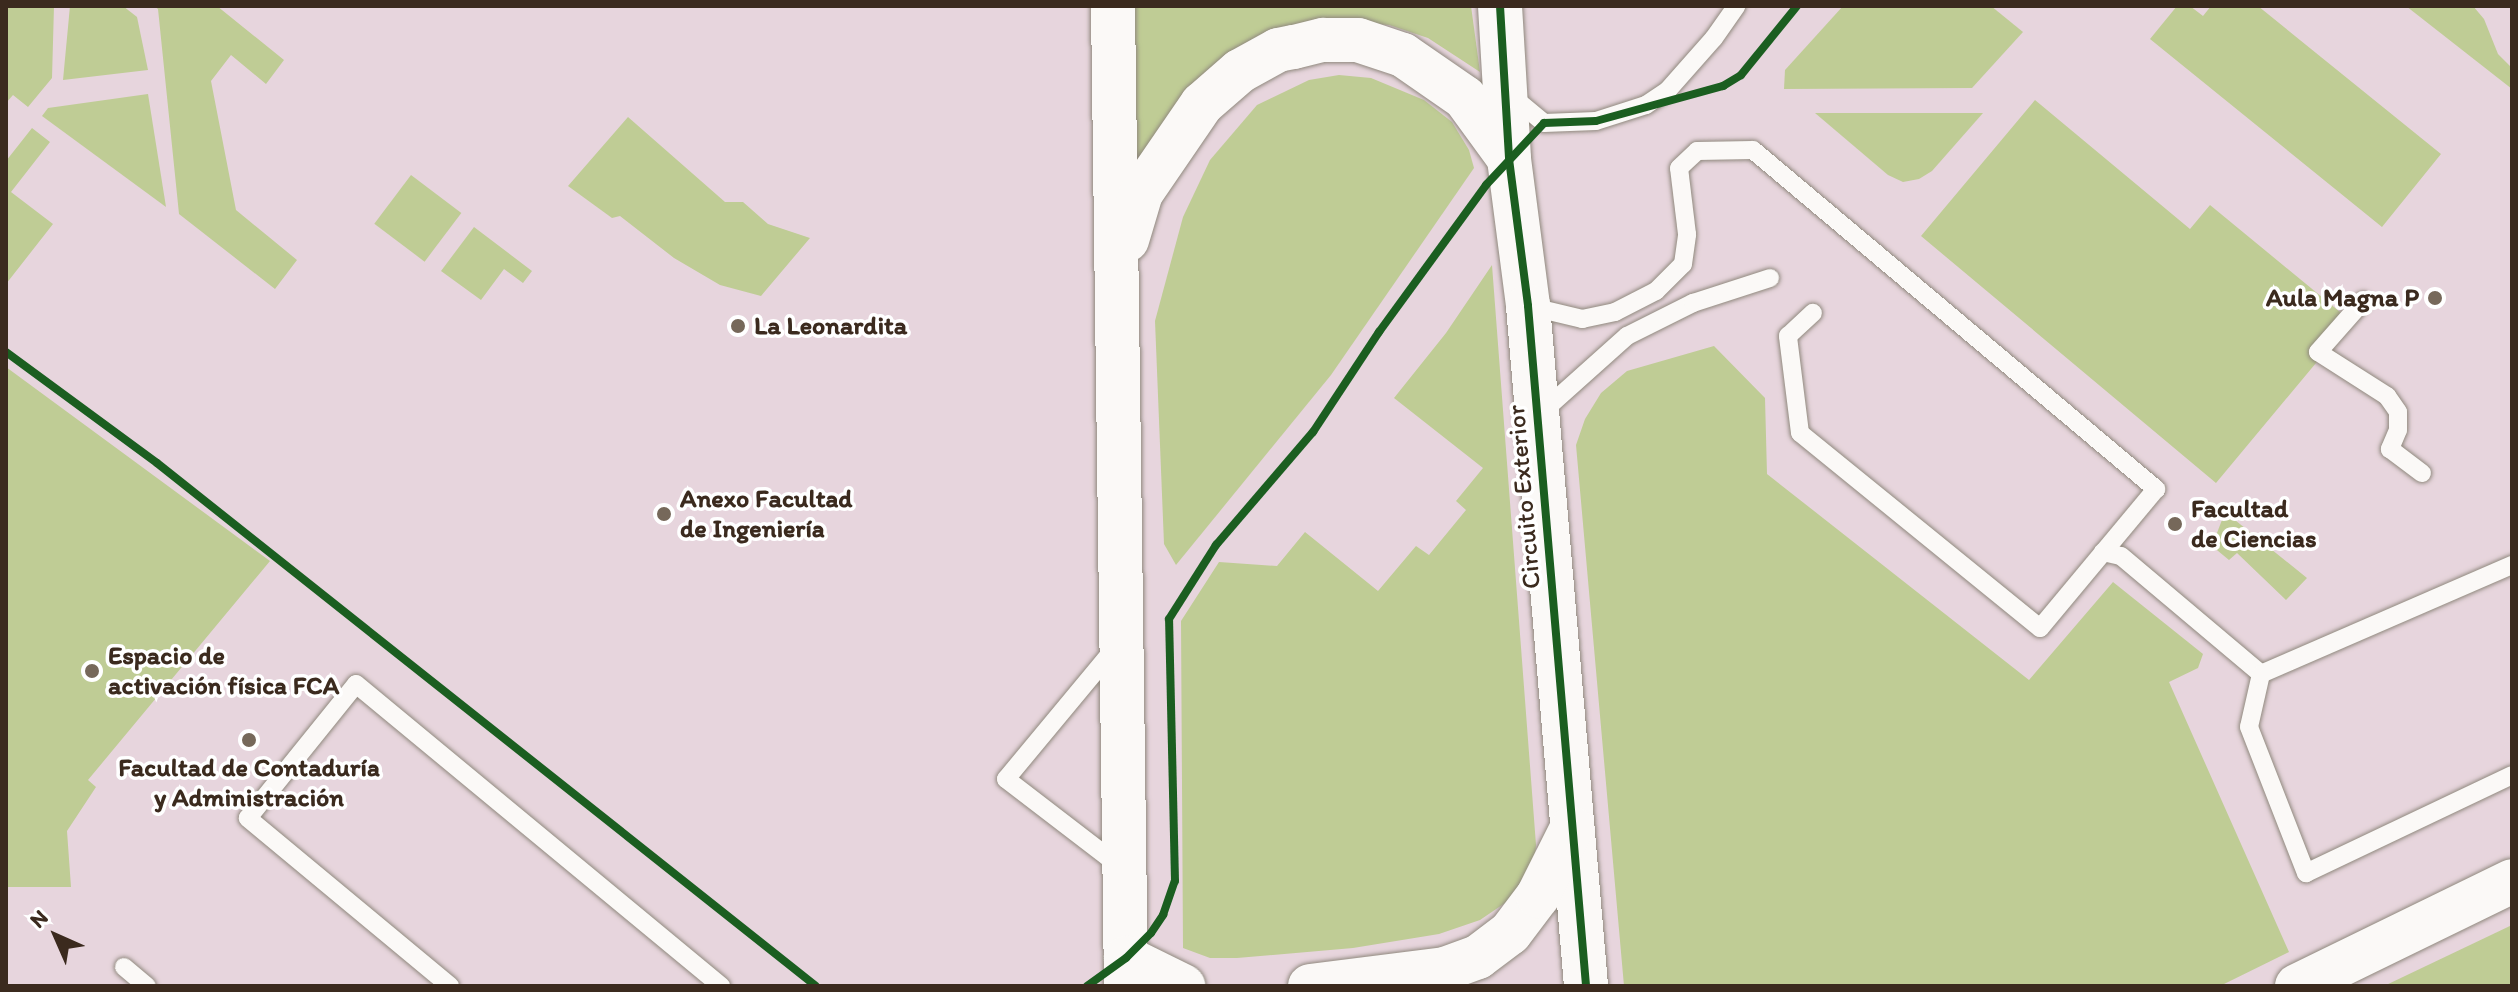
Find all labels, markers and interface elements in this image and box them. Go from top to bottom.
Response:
place label: Aula Magna P [2268,282,2419,314]
marker: Aula Magna P [2426,289,2444,307]
place label: La Leonardita [754,310,907,342]
marker: La Leonardita [729,317,747,335]
street label: Circuito Exterior [1500,404,1548,590]
place label: Anexo Facultad de Ingeniería [680,483,852,544]
place label: Facultad de Ciencias [2191,493,2318,554]
marker: Anexo Facultad de Ingeniería [655,505,673,523]
marker: Facultad de Ciencias [2166,515,2184,533]
place label: Espacio de activación física FCA [108,640,340,702]
marker: Espacio de activación física FCA [83,662,101,680]
marker: Facultad de Contaduría y Administración [240,731,258,749]
place label: Facultad de Contaduría y Administración [118,752,380,814]
north arrow [16,896,96,976]
text: N [24,904,53,933]

